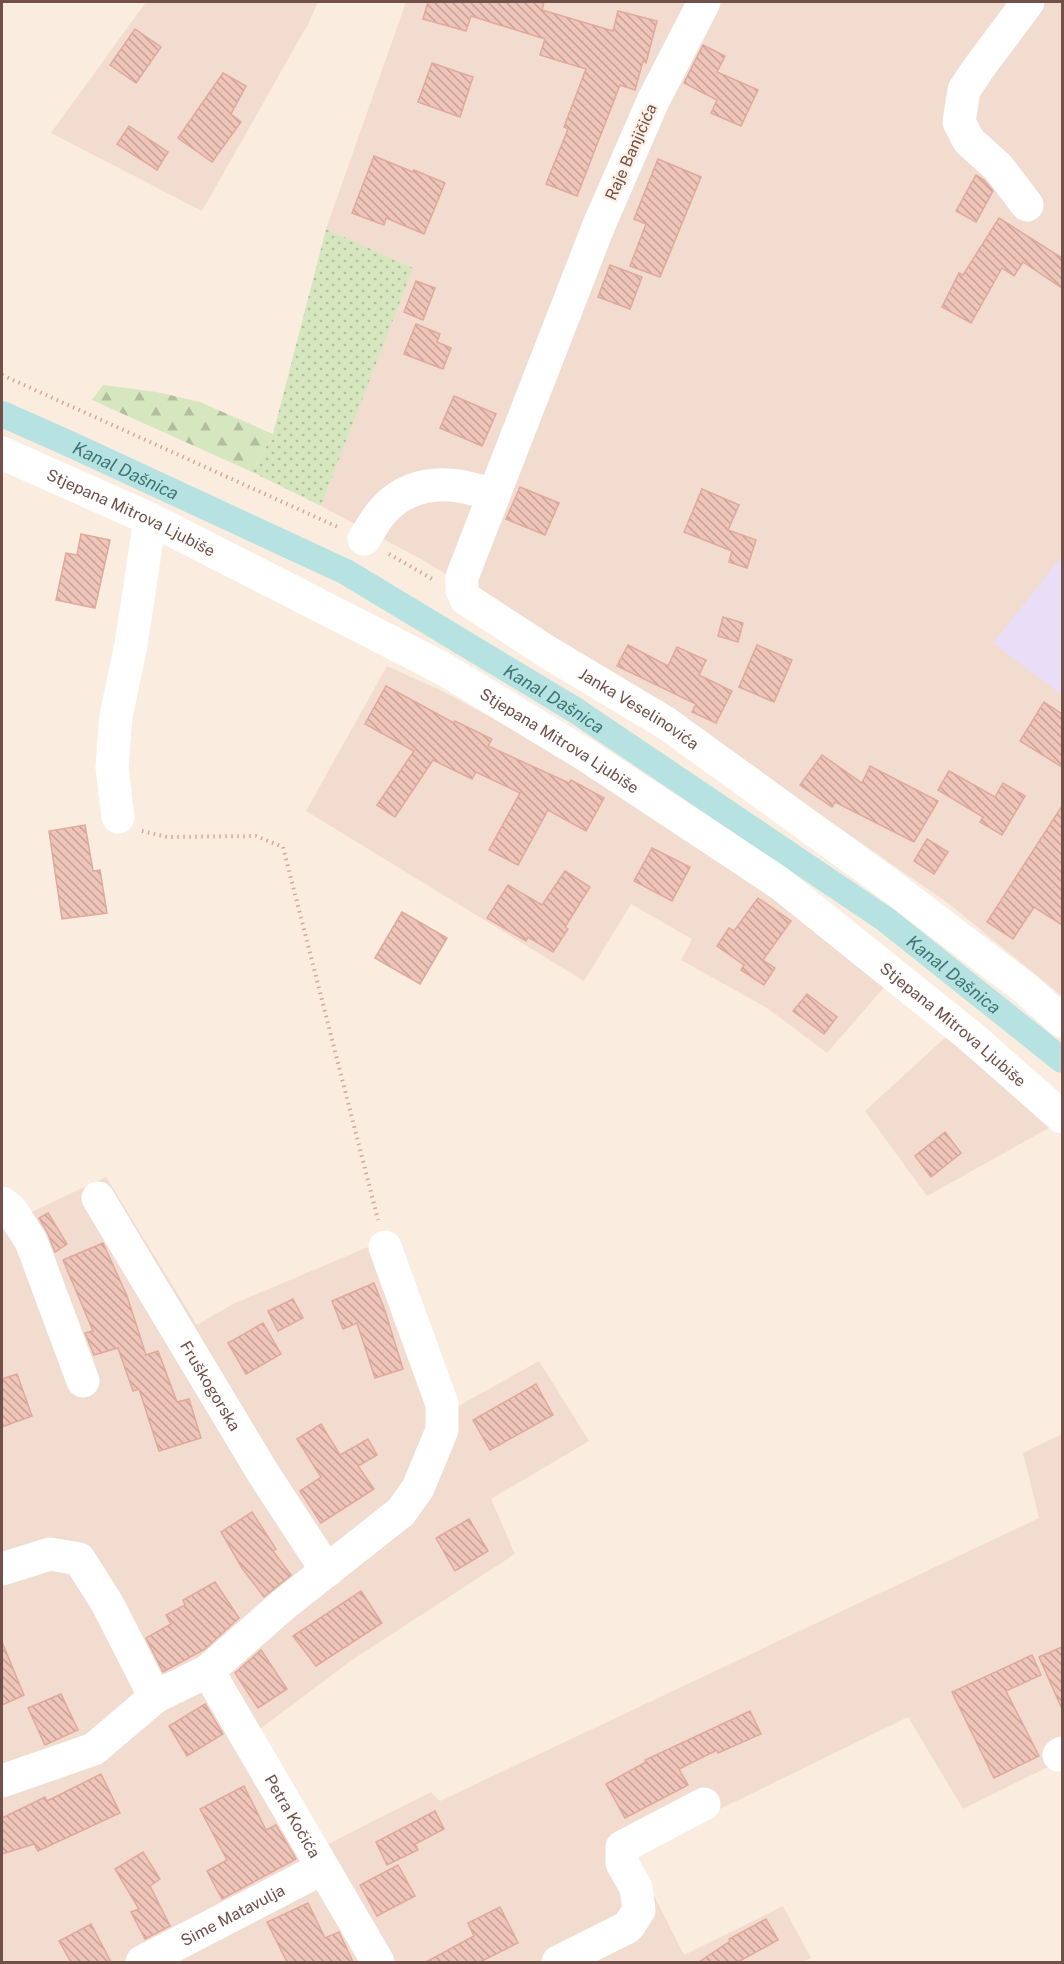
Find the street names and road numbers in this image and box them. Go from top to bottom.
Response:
street label: Raje Banjičića [601,101,661,203]
street label: Stjepana Mitrova Ljubiše [44,465,218,560]
street label: Janka Veselinovića [576,664,703,753]
street label: Stjepana Mitrova Ljubiše [477,684,643,797]
street label: Stjepana Mitrova Ljubiše [876,958,1030,1090]
street label: Fruškogorska [176,1337,245,1434]
street label: Petra Kočića [261,1771,324,1861]
street label: Sime Matavulja [177,1880,288,1950]

